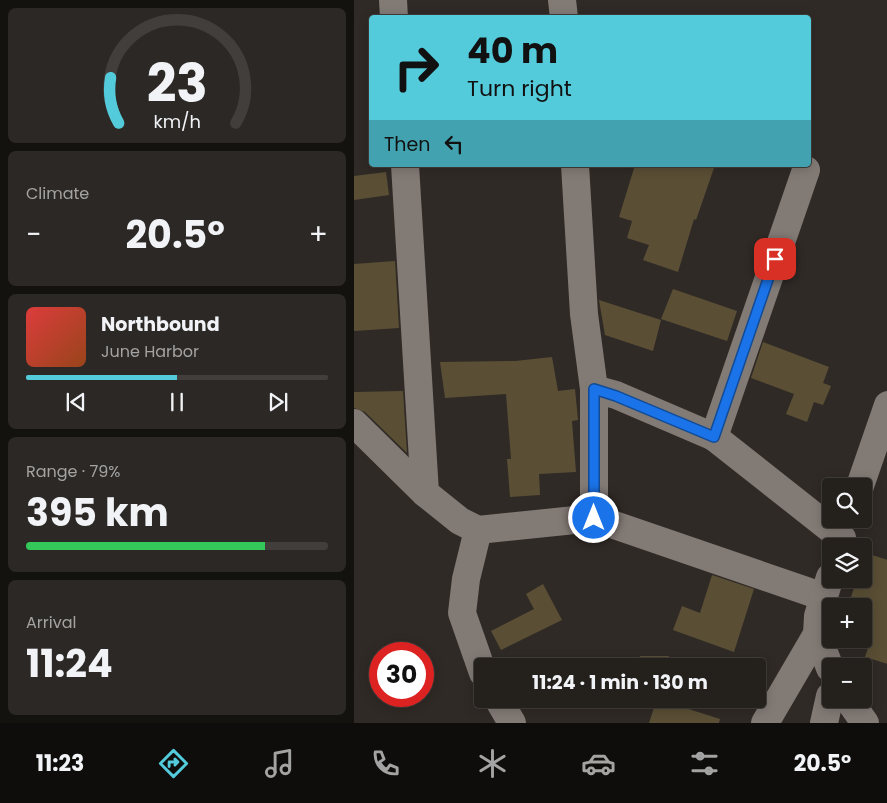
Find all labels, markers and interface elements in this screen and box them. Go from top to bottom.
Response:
text: 40 m [467,26,558,75]
icon: right [384,35,449,100]
text: 23 [146,47,208,120]
text: Turn right [467,73,572,104]
text: km/h [153,109,201,134]
icon: left [440,130,468,158]
text: Then [384,131,430,158]
text: Climate [26,182,89,205]
text: 20.5° [125,208,225,261]
text: − [26,215,41,254]
text: + [309,215,328,254]
pin [754,238,796,280]
icon: arrive [761,245,789,273]
text: Northbound [101,311,220,338]
text: June Harbor [101,340,199,363]
icon: previous [62,388,90,416]
icon: pause [163,388,191,416]
icon: next [264,388,292,416]
text: Range · 79% [26,460,120,483]
map controls [822,478,872,708]
button: search [822,478,872,528]
text: 395 km [26,486,169,539]
position arrow [567,491,619,543]
button: layers [822,538,872,588]
button: + [822,598,872,648]
text: Arrival [26,611,76,634]
text: 11:24 [26,637,113,690]
speed limit sign: 30 [369,642,434,707]
button: − [822,658,872,708]
text: 11:24 · 1 min · 130 m [532,669,708,696]
icon: directions [156,746,191,781]
icon: music [262,746,297,781]
icon: phone [368,746,403,781]
icon: climate [475,746,510,781]
icon: car [581,746,616,781]
icon: filters [687,746,722,781]
text: 11:23 [36,748,84,779]
text: 20.5° [794,748,851,779]

